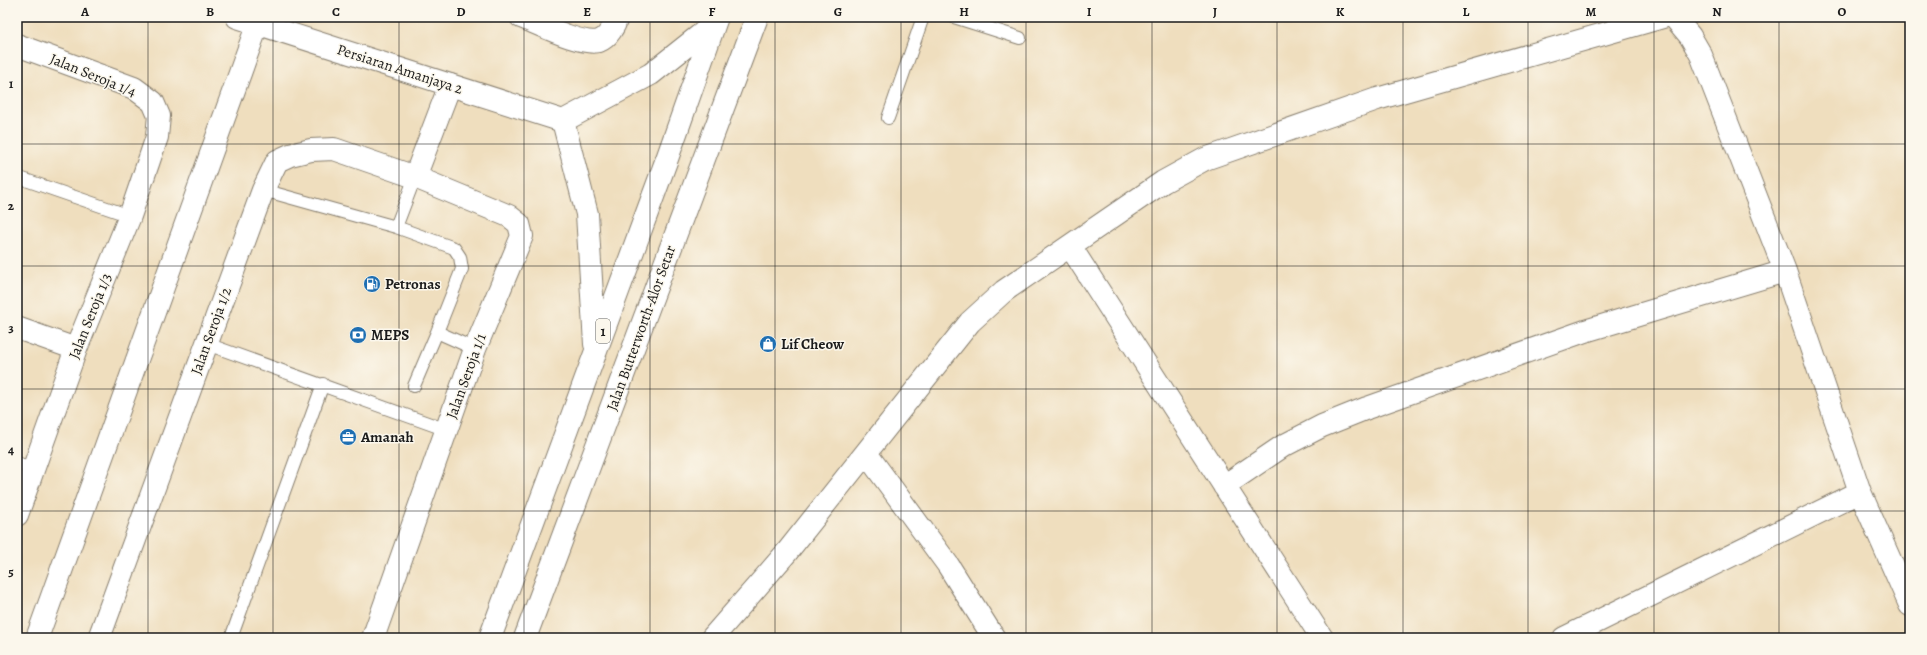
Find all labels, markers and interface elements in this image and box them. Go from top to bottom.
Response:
text: A [80,3,90,20]
text: B [206,3,214,20]
text: C [332,3,340,20]
text: D [456,3,466,20]
text: E [583,3,591,20]
text: F [709,3,716,20]
text: G [834,3,842,20]
text: H [959,3,969,20]
text: I [1087,3,1092,20]
text: J [1213,3,1217,20]
text: K [1336,3,1345,20]
text: L [1463,3,1470,20]
text: M [1586,3,1597,20]
text: N [1712,3,1722,20]
text: O [1838,3,1847,20]
street label: Persiaran Amanjaya 2 [335,39,465,99]
street label: Jalan Seroja 1/4 [47,49,139,101]
text: 1 [9,75,14,92]
text: 2 [8,197,15,214]
street label: Jalan Butterworth-Alor Setar [602,242,680,414]
street label: Jalan Seroja 1/3 [64,270,116,362]
fuel station icon: Petronas [362,274,382,294]
place label: Petronas [385,274,441,294]
street label: Jalan Seroja 1/2 [186,285,236,377]
text: 3 [8,319,14,336]
road number: 1 [596,319,610,343]
bank icon: MEPS [348,325,368,345]
place label: MEPS [371,325,409,345]
street label: Jalan Seroja 1/1 [441,330,491,422]
shop icon: Lif Cheow [758,334,778,354]
place label: Lif Cheow [781,334,845,354]
office icon: Amanah [338,427,358,447]
place label: Amanah [360,427,414,447]
text: 4 [8,441,14,458]
text: 5 [8,563,14,580]

